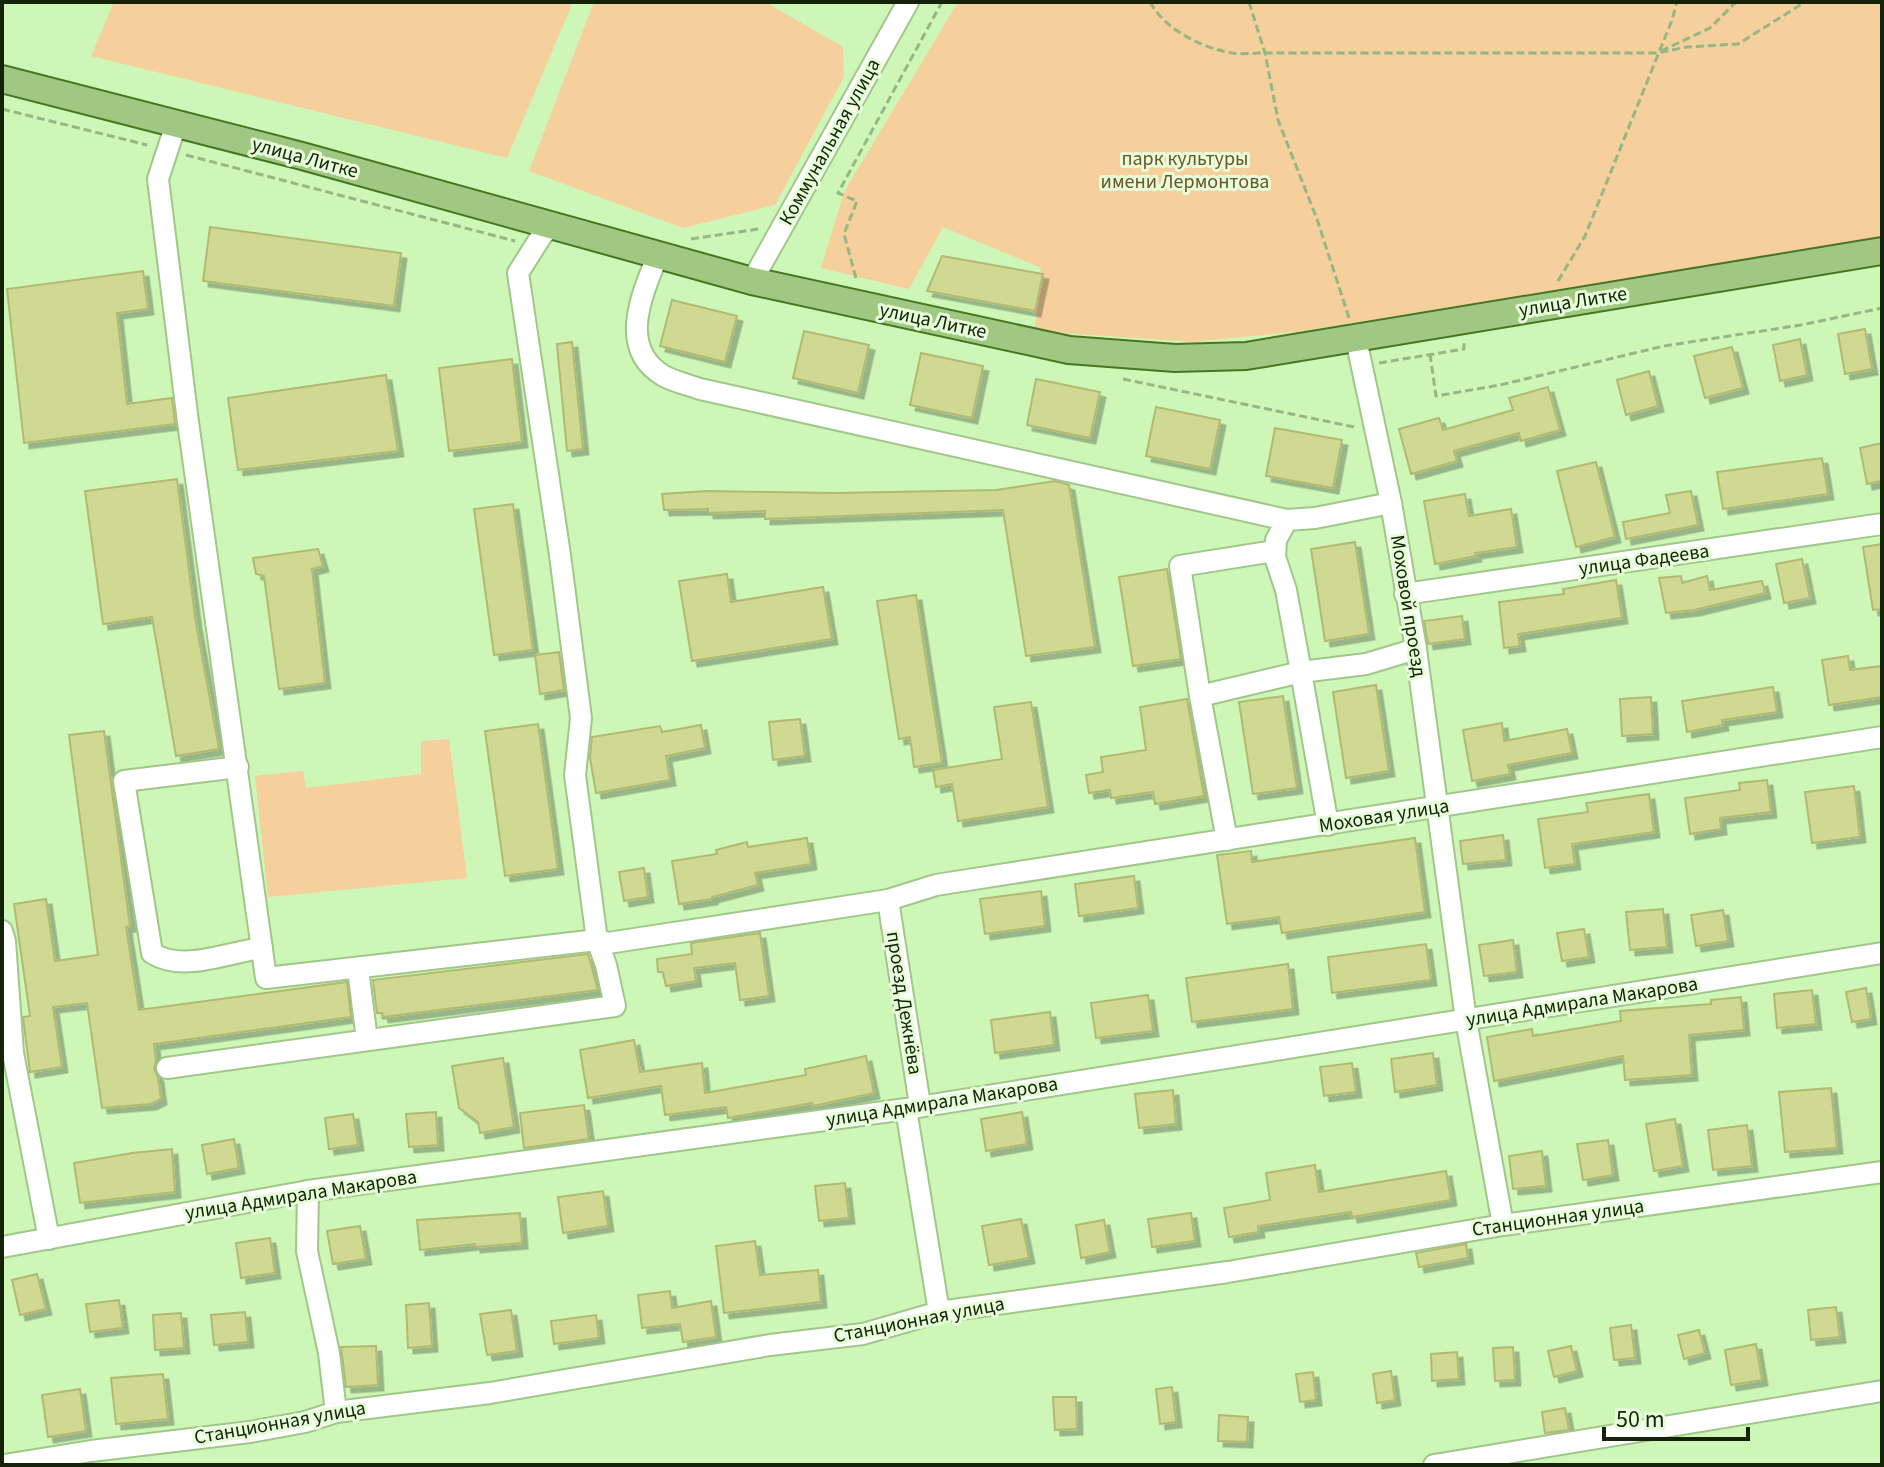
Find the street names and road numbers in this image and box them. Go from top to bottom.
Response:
street label: Коммунальная улица [772,54,888,230]
street label: улица Литке [249,130,361,186]
street label: улица Литке [1517,280,1629,324]
street label: улица Литке [877,296,989,346]
street label: Моховой проезд [1383,533,1433,679]
street label: улица Фадеева [1577,537,1711,583]
street label: Моховая улица [1317,792,1451,840]
street label: проезд Дежнёва [879,929,929,1077]
street label: улица Адмирала Макарова [1464,970,1700,1034]
street label: улица Адмирала Макарова [824,1070,1060,1134]
street label: улица Адмирала Макарова [183,1163,419,1227]
street label: Станционная улица [1470,1192,1646,1244]
street label: Станционная улица [831,1290,1007,1350]
street label: Станционная улица [192,1394,368,1452]

